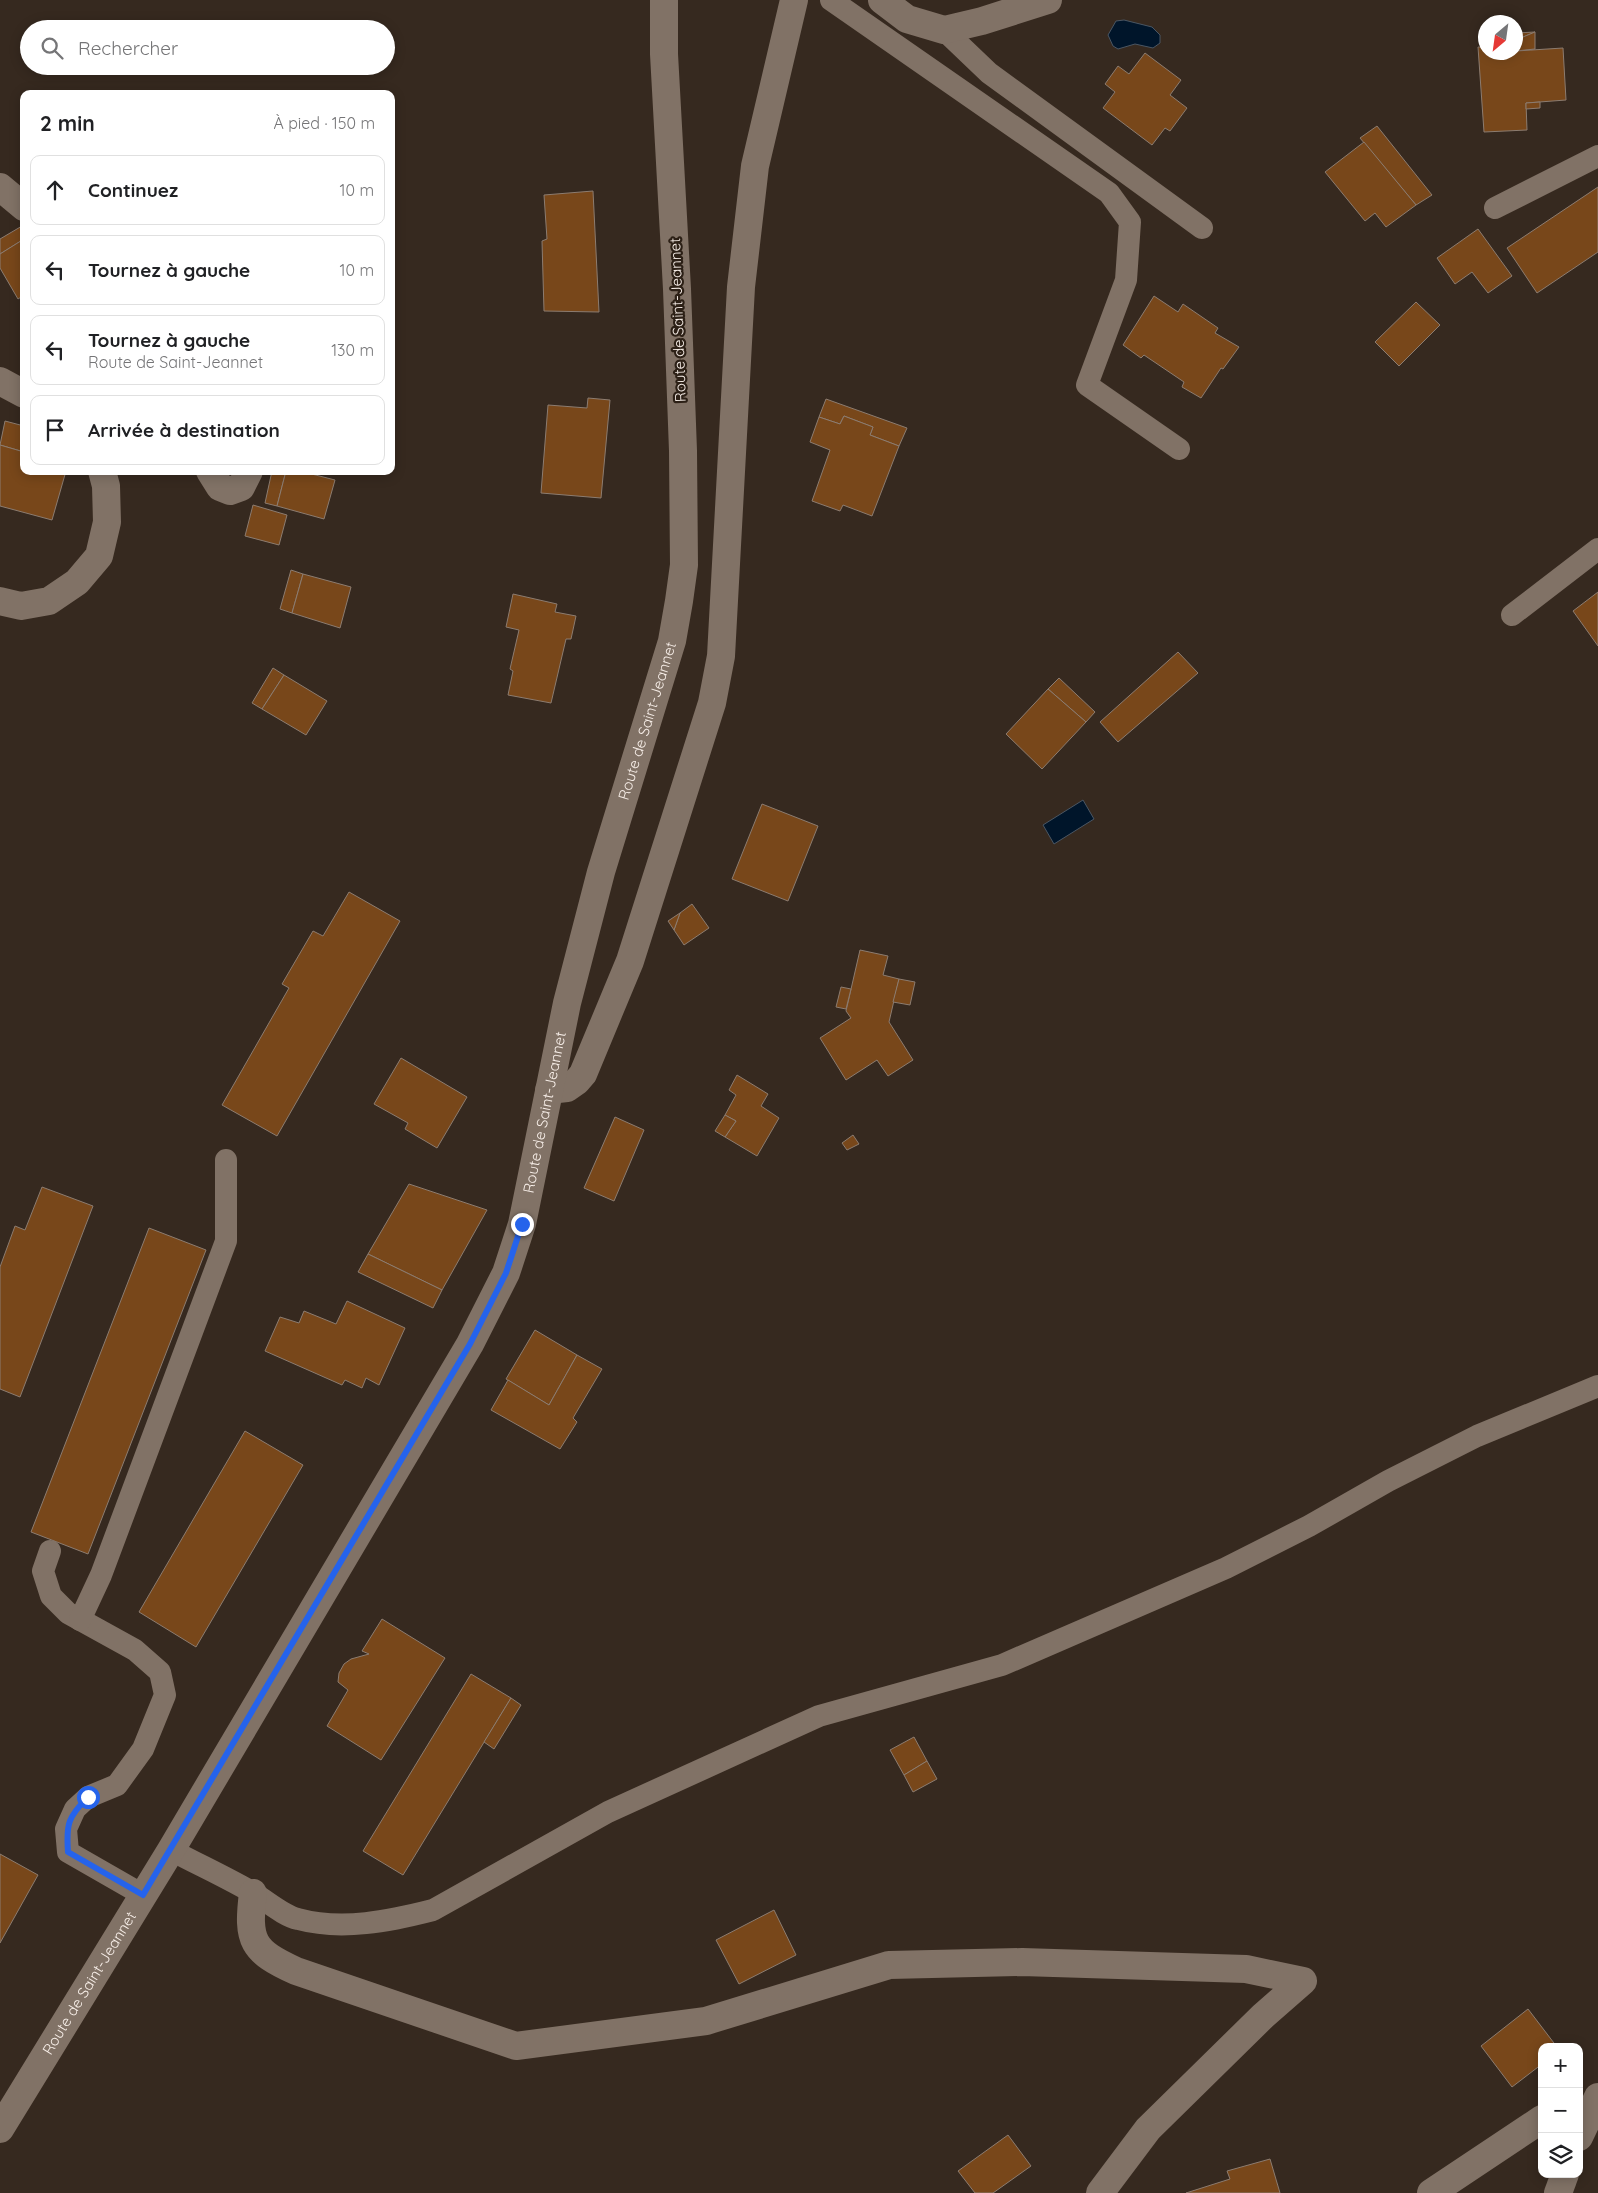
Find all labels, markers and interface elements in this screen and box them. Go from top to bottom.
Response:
north arrow [1478,15,1523,60]
search box [20,20,395,75]
icon: search [38,34,66,62]
text: Rechercher [78,36,178,60]
text: 2 min [40,110,95,136]
text: À pied · 150 m [273,113,375,133]
icon: ahead [41,176,69,204]
text: Continuez [88,178,178,202]
text: 10 m [340,180,374,200]
street label: Route de Saint-Jeannet [665,238,690,402]
icon: left [41,256,69,284]
text: Tournez à gauche [88,258,250,282]
text: 10 m [340,260,374,280]
text: Tournez à gauche [88,328,250,352]
icon: left [41,336,69,364]
text: 130 m [331,340,374,360]
text: Route de Saint-Jeannet [88,352,263,372]
icon: arrive [41,416,69,444]
text: Arrivée à destination [88,418,280,442]
street label: Route de Saint-Jeannet [614,639,680,802]
street label: Route de Saint-Jeannet [519,1030,570,1195]
route end [511,1213,534,1236]
route start [77,1786,100,1809]
street label: Route de Saint-Jeannet [38,1908,140,2058]
map controls [1538,2043,1583,2178]
button: + [1538,2043,1583,2088]
button: − [1538,2088,1583,2133]
button: layers [1538,2133,1583,2178]

